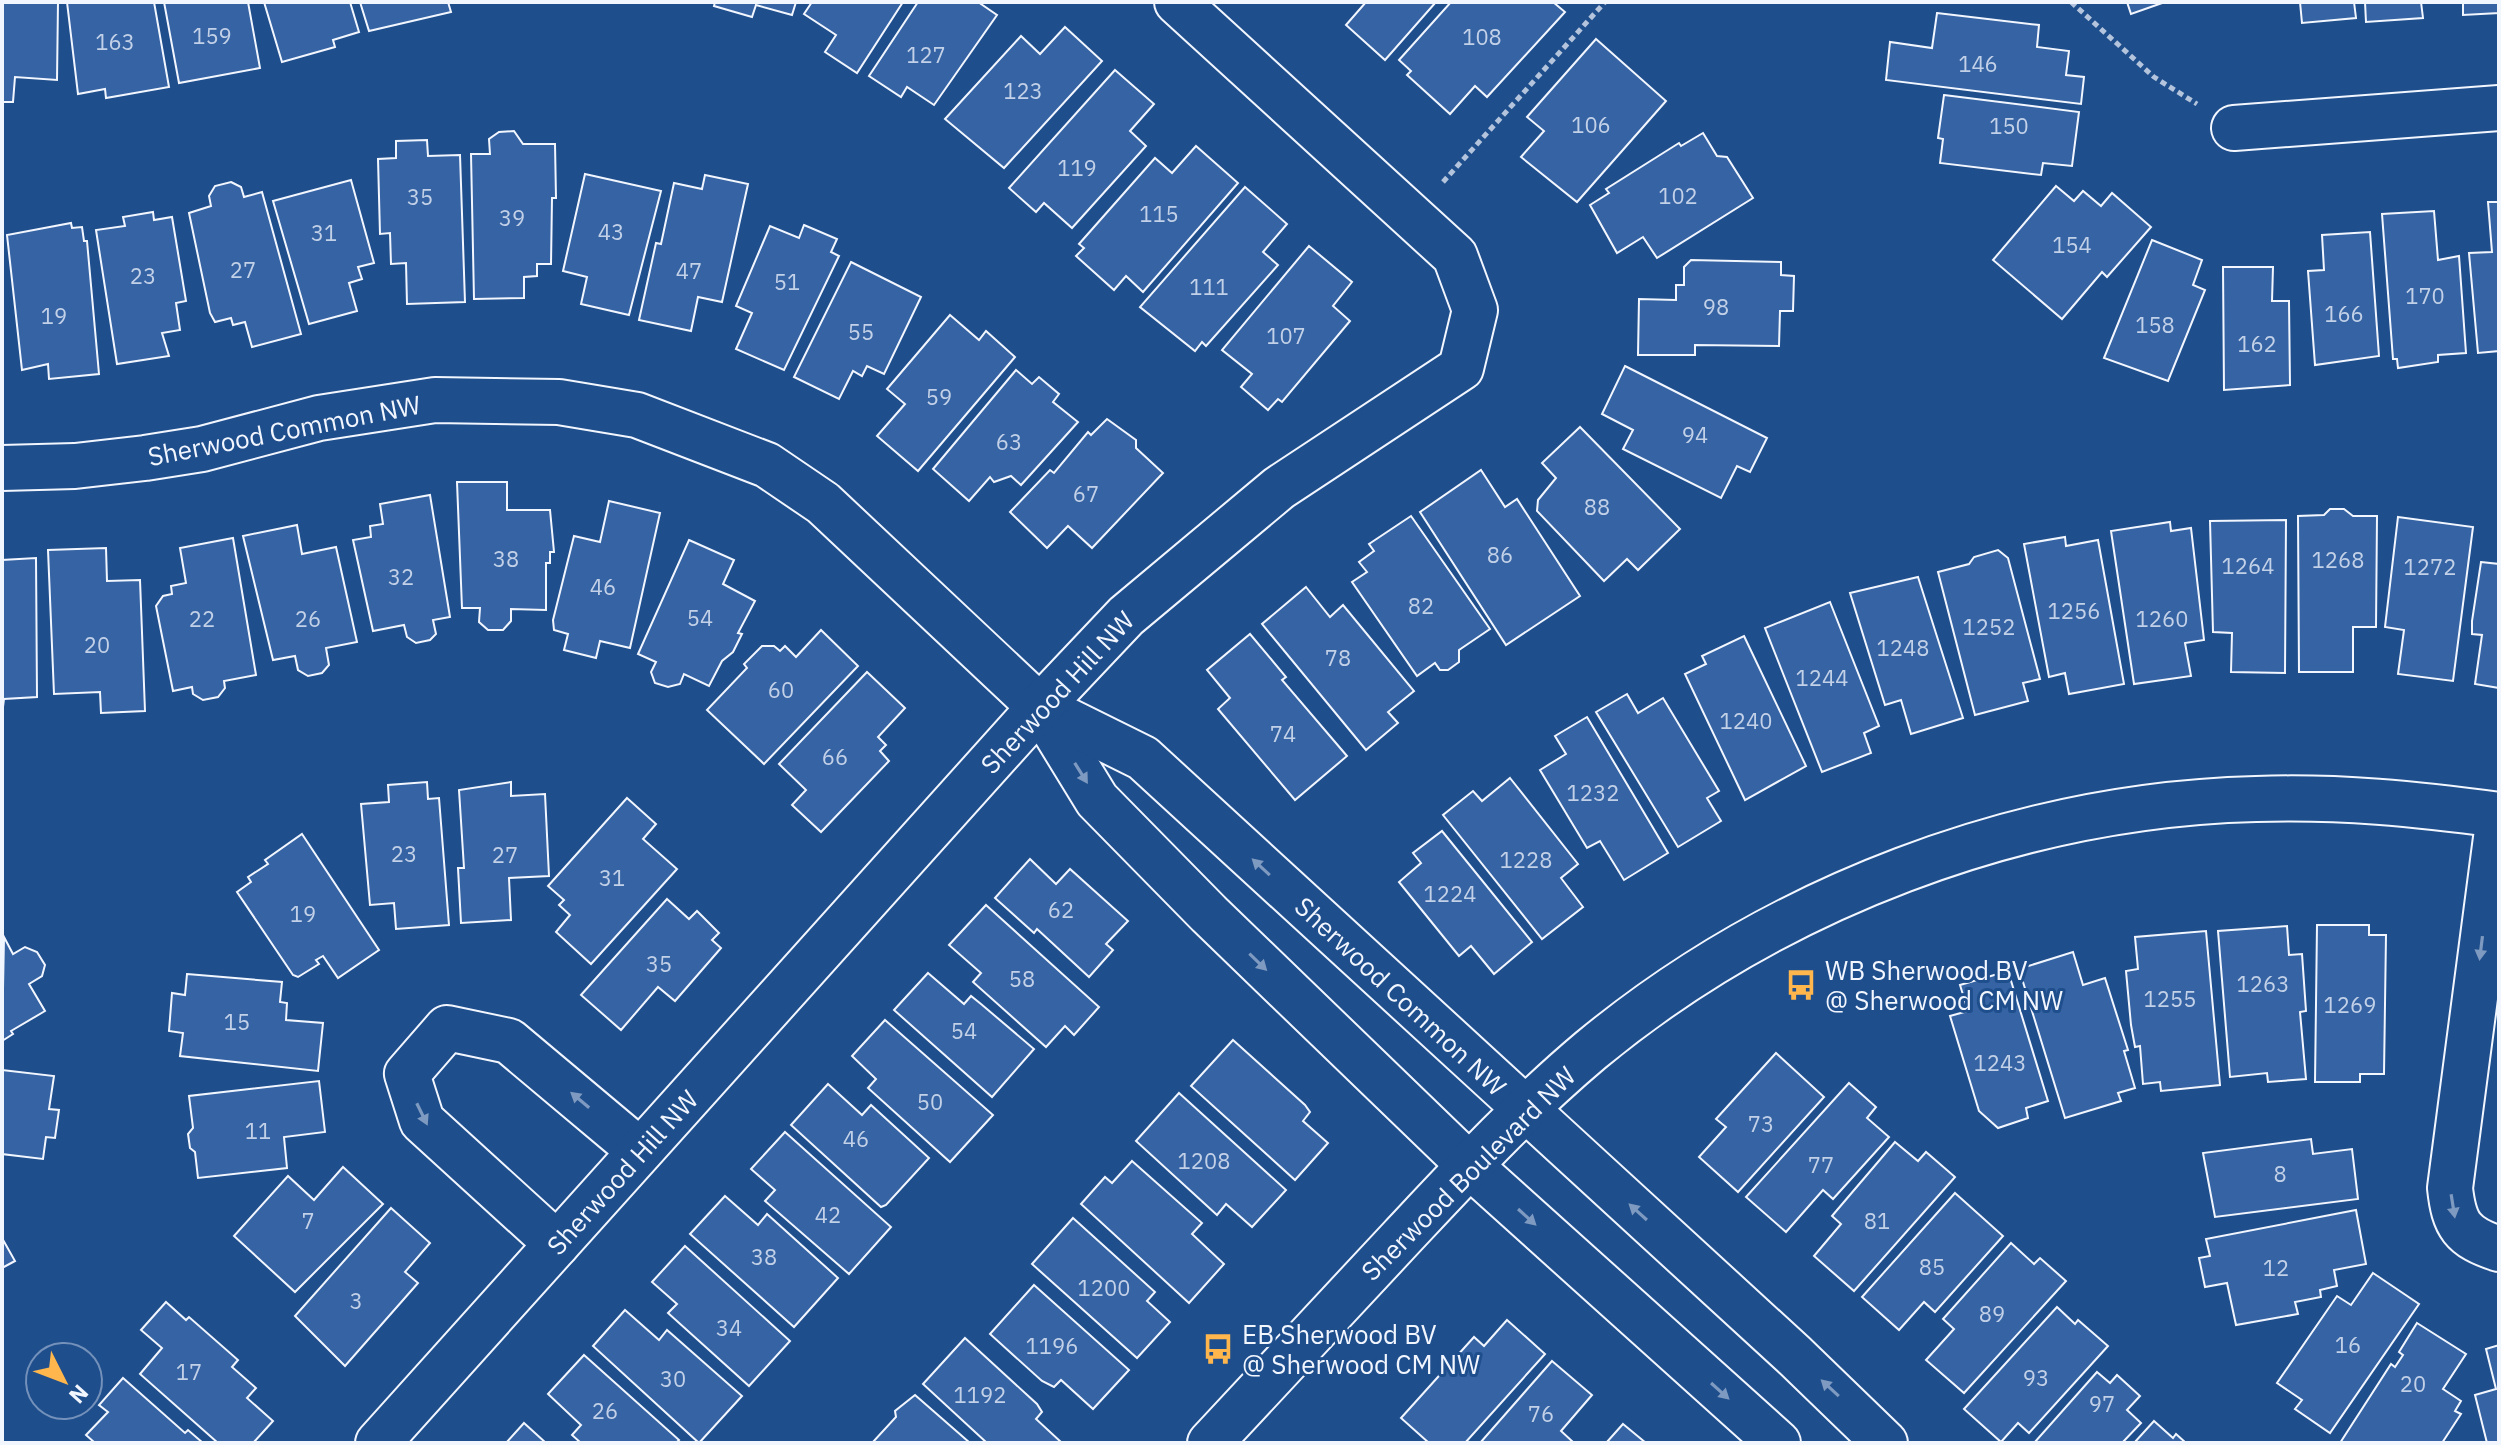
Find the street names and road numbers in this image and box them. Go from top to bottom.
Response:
street label: Sherwood Common NW [145,387,423,473]
street label: Sherwood Hill NW [973,603,1141,781]
street label: Sherwood Common NW [1288,889,1514,1103]
street label: Sherwood Boulevard NW [1353,1058,1583,1288]
street label: Sherwood Hill NW [539,1082,705,1262]

